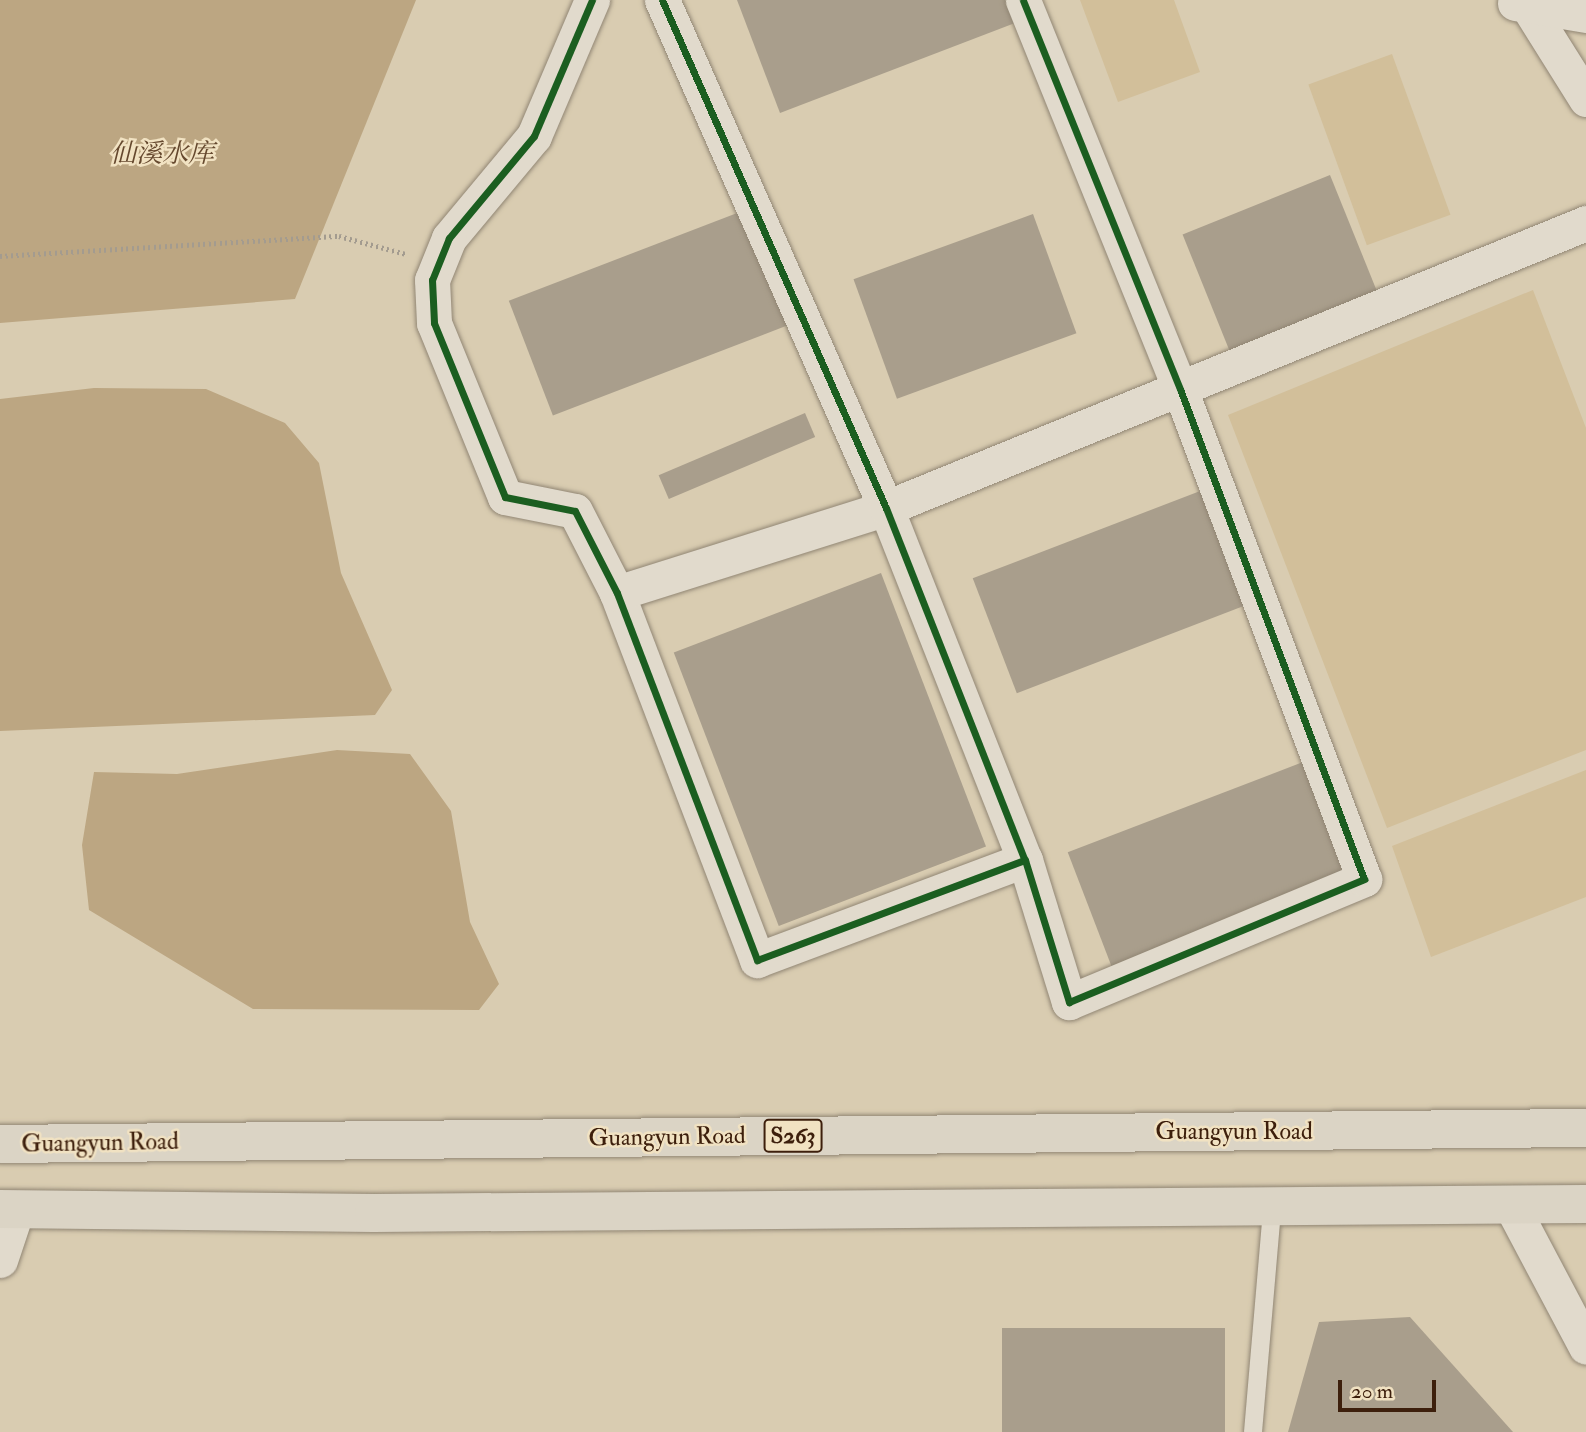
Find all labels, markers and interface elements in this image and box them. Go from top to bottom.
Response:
water label: 仙溪水库 [110,139,214,171]
road number: S263 [763,1116,823,1156]
street label: Guangyun Road [1155,1118,1313,1146]
street label: Guangyun Road [588,1121,746,1153]
street label: Guangyun Road [21,1127,179,1159]
scale bar [1341,1366,1439,1410]
text: 20 m [1351,1378,1393,1405]

